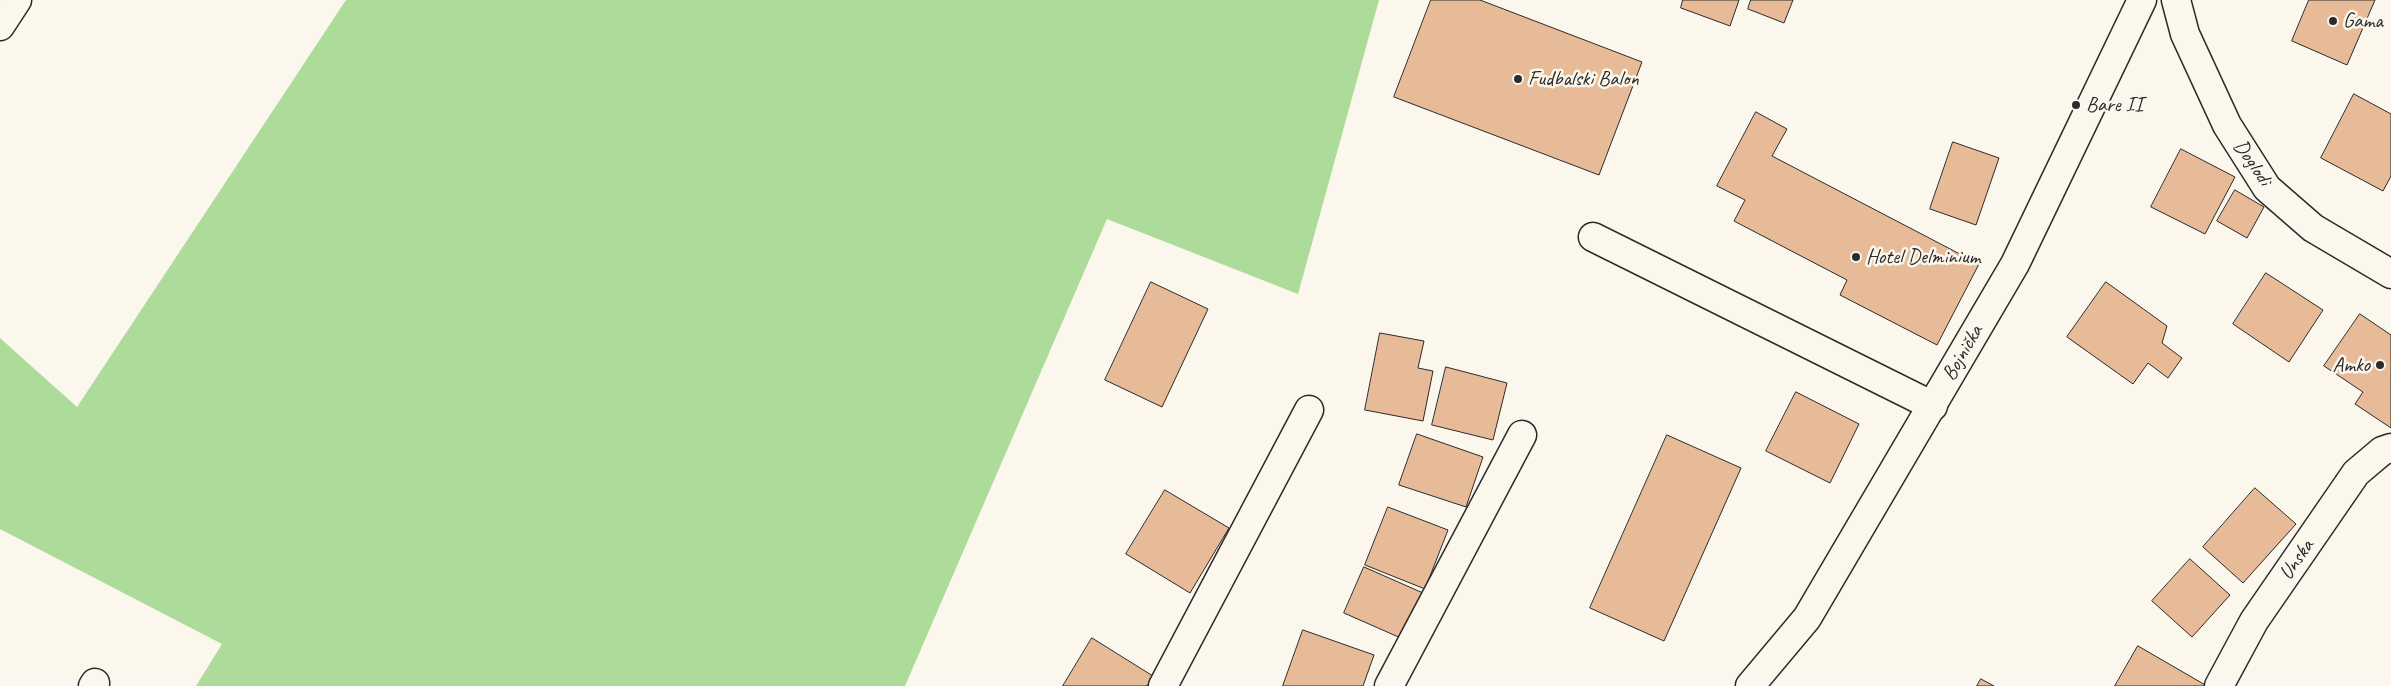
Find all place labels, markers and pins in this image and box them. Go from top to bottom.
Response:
place label: Gama [2343,8,2383,34]
marker: Gama [2327,15,2339,27]
place label: Fudbalski Balon [1528,66,1639,92]
marker: Fudbalski Balon [1512,73,1524,85]
place label: Bare II [2086,92,2143,118]
marker: Bare II [2070,99,2082,111]
place label: Hotel Delminium [1866,244,1980,270]
marker: Hotel Delminium [1850,251,1862,263]
place label: Amko [2333,352,2370,378]
marker: Amko [2374,359,2386,371]

